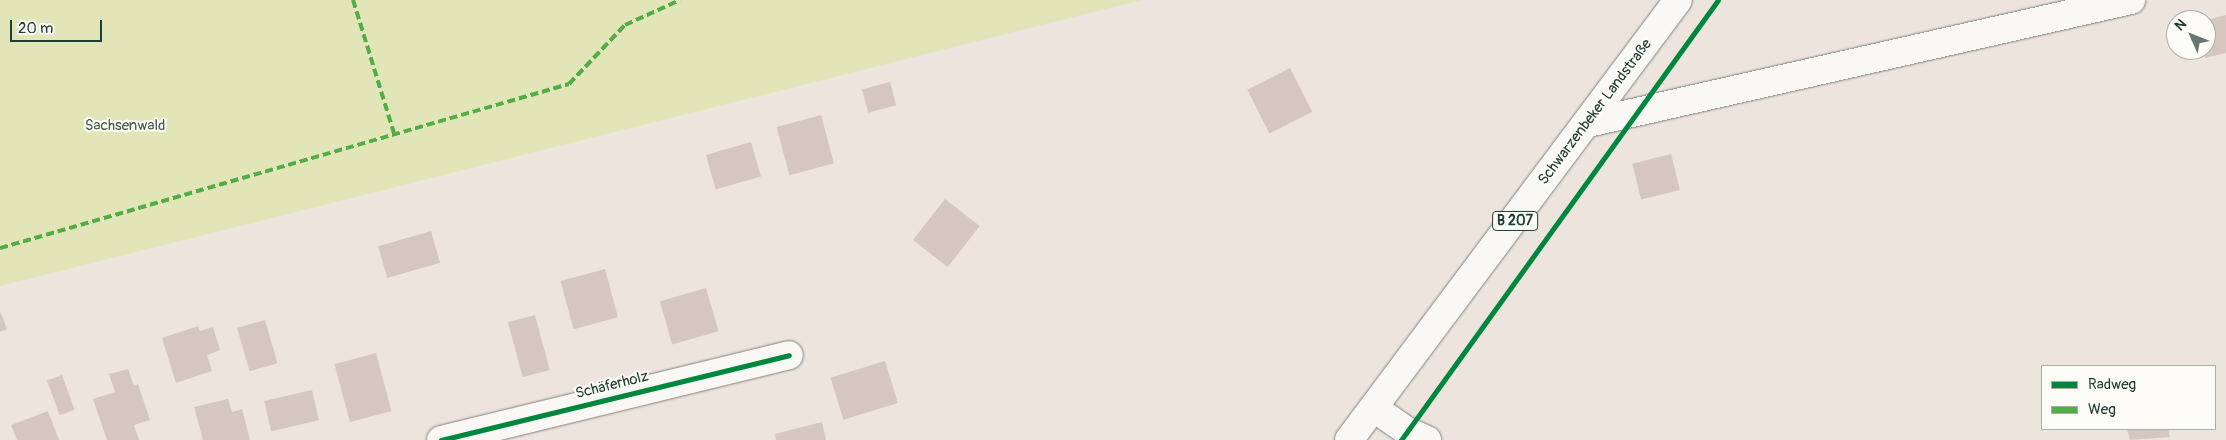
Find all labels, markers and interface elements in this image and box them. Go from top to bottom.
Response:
scale bar [12,10,105,42]
north arrow [2166,10,2216,60]
text: N [2171,16,2190,34]
text: 20 m [18,19,53,38]
street label: Schwarzenbeker Landstraße [1534,36,1656,188]
park label: Sachsenwald [85,117,165,135]
road number: B 207 [1491,210,1539,232]
legend [2041,365,2216,430]
street label: Schäferholz [573,367,651,403]
text: Radweg [2088,375,2136,394]
text: Weg [2088,400,2116,419]

